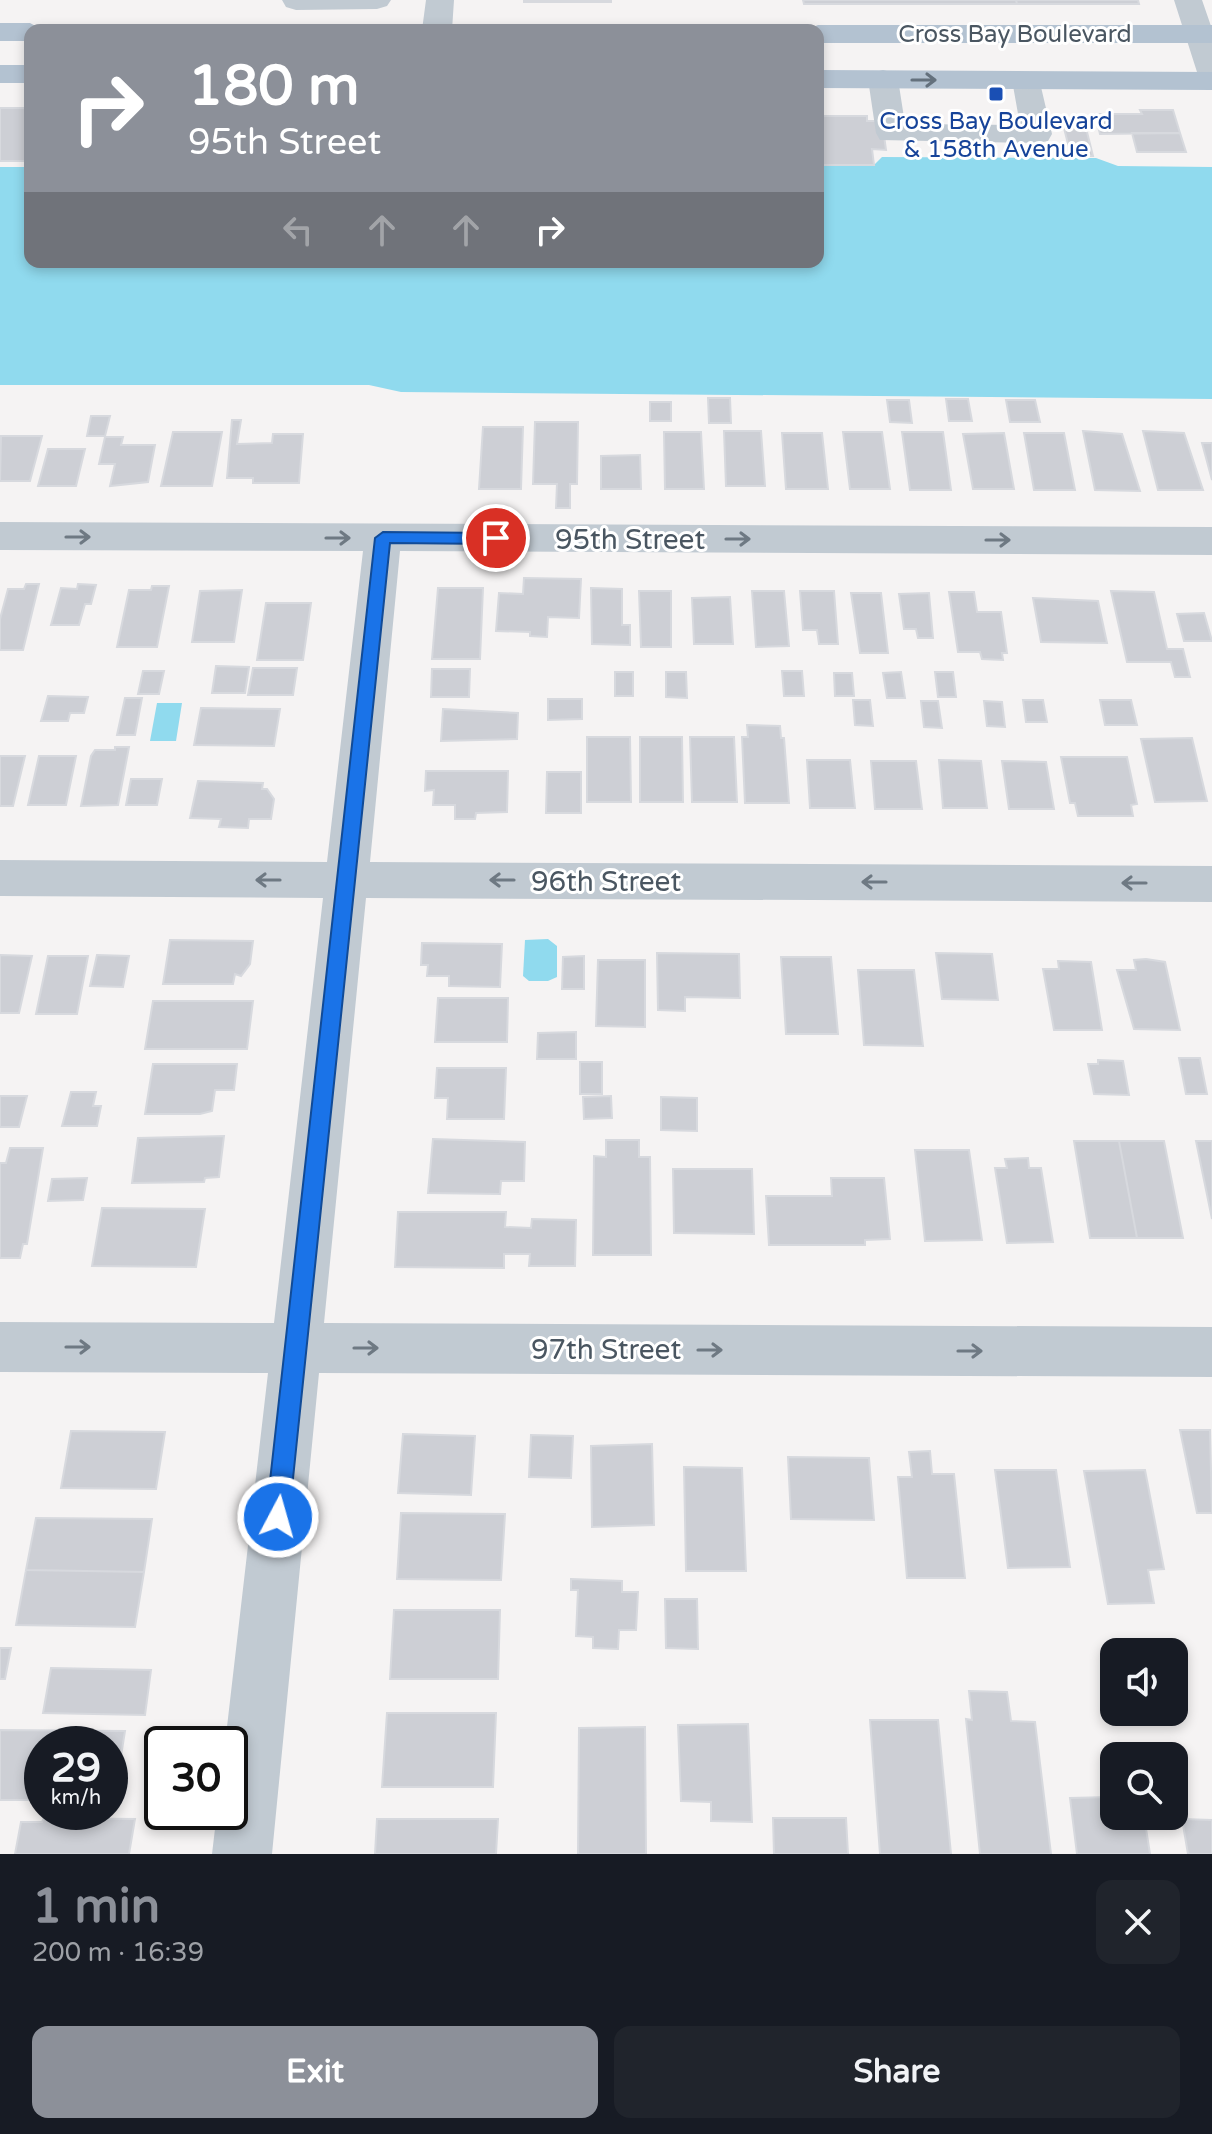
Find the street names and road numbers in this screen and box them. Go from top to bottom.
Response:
street label: Cross Bay Boulevard [898,20,1132,49]
street label: 95th Street [555,523,705,557]
street label: 96th Street [531,865,681,899]
street label: 97th Street [531,1333,681,1367]

